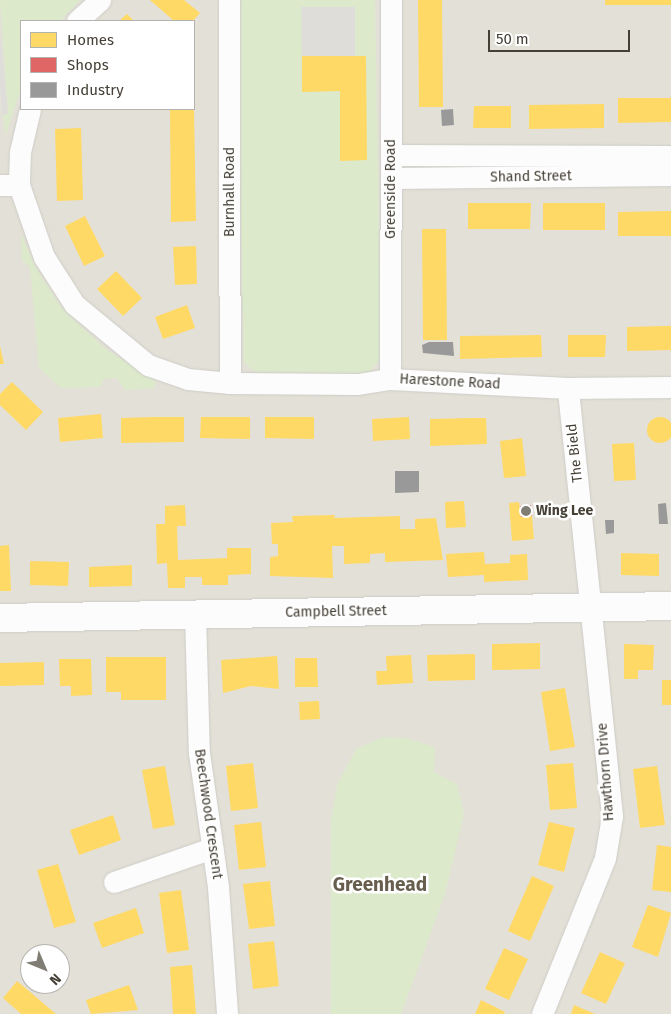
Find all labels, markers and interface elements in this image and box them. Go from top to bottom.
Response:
legend [20,20,195,110]
scale bar [491,20,634,52]
text: 50 m [496,30,529,48]
text: Homes [67,31,114,49]
text: Shops [67,56,109,74]
text: Industry [67,81,124,99]
street label: Greenside Road [383,139,399,239]
street label: Burnhall Road [222,147,238,237]
street label: Shand Street [490,168,572,186]
street label: Harestone Road [399,371,501,393]
street label: The Bield [564,423,586,483]
place label: Wing Lee [536,503,593,519]
marker: Wing Lee [520,505,532,517]
street label: Campbell Street [285,603,387,621]
street label: Hawthorn Drive [594,722,618,822]
street label: Beechwood Crescent [191,748,225,880]
district label: Greenhead [333,874,427,896]
north arrow [20,944,70,994]
text: N [46,970,65,989]

